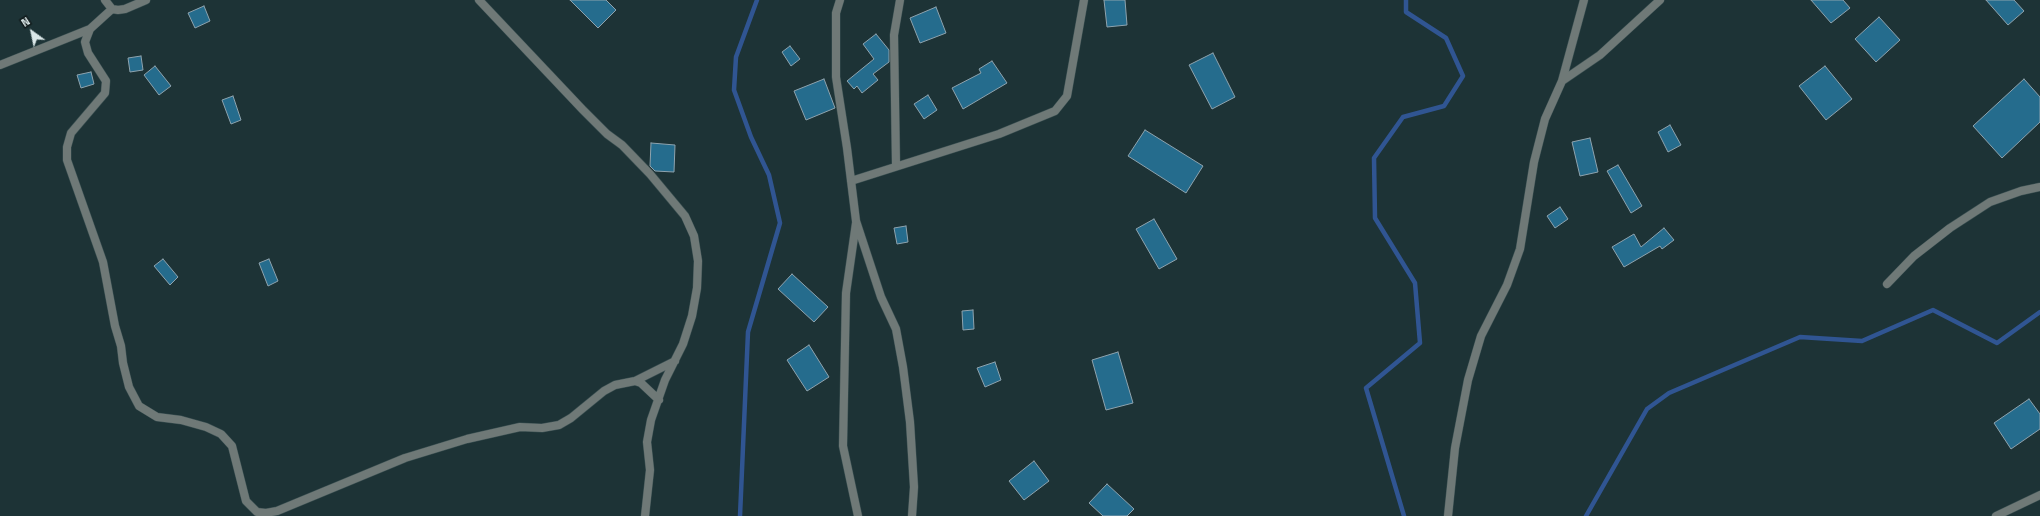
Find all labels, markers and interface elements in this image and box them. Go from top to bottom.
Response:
north arrow [12,12,52,52]
text: N [18,13,33,31]

